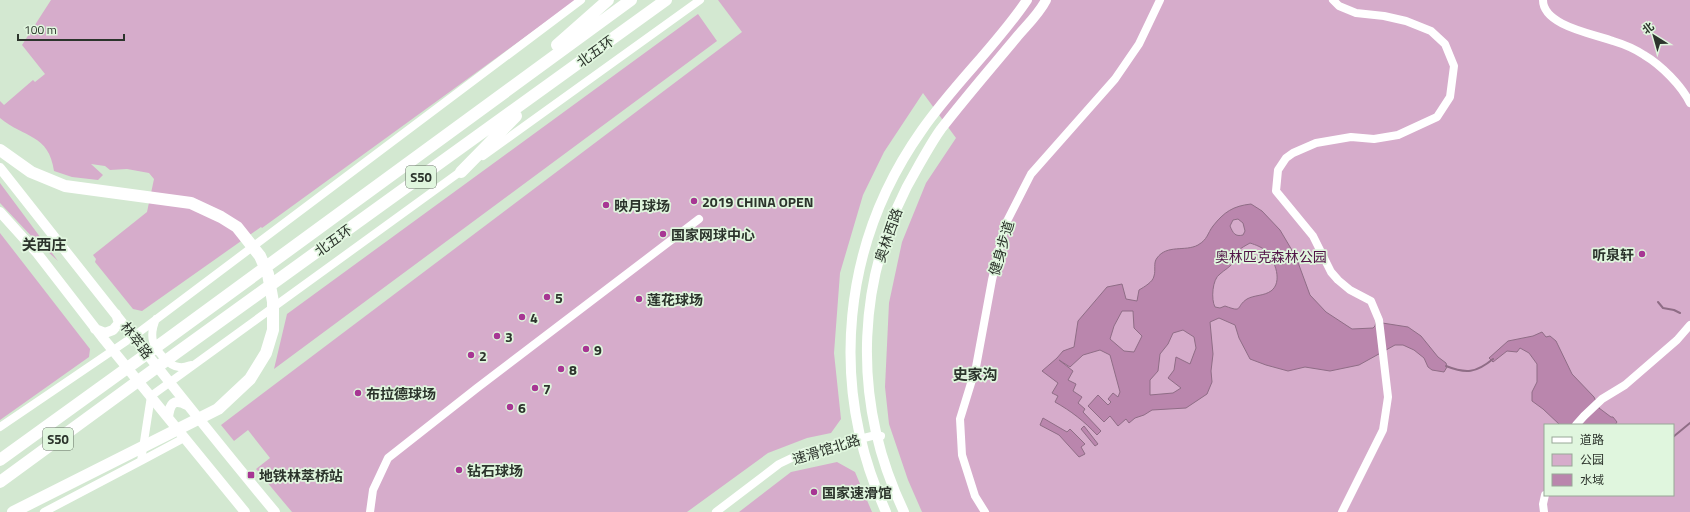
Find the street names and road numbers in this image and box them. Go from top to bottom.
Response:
street label: 北五环 [572,30,618,72]
road number: S50 [406,166,436,188]
street label: 奥林西路 [869,205,907,265]
street label: 健身步道 [983,218,1019,278]
street label: 北五环 [310,219,356,261]
street label: 林萃路 [116,317,158,363]
road number: S50 [43,428,73,450]
street label: 速滑馆北路 [789,429,863,469]

